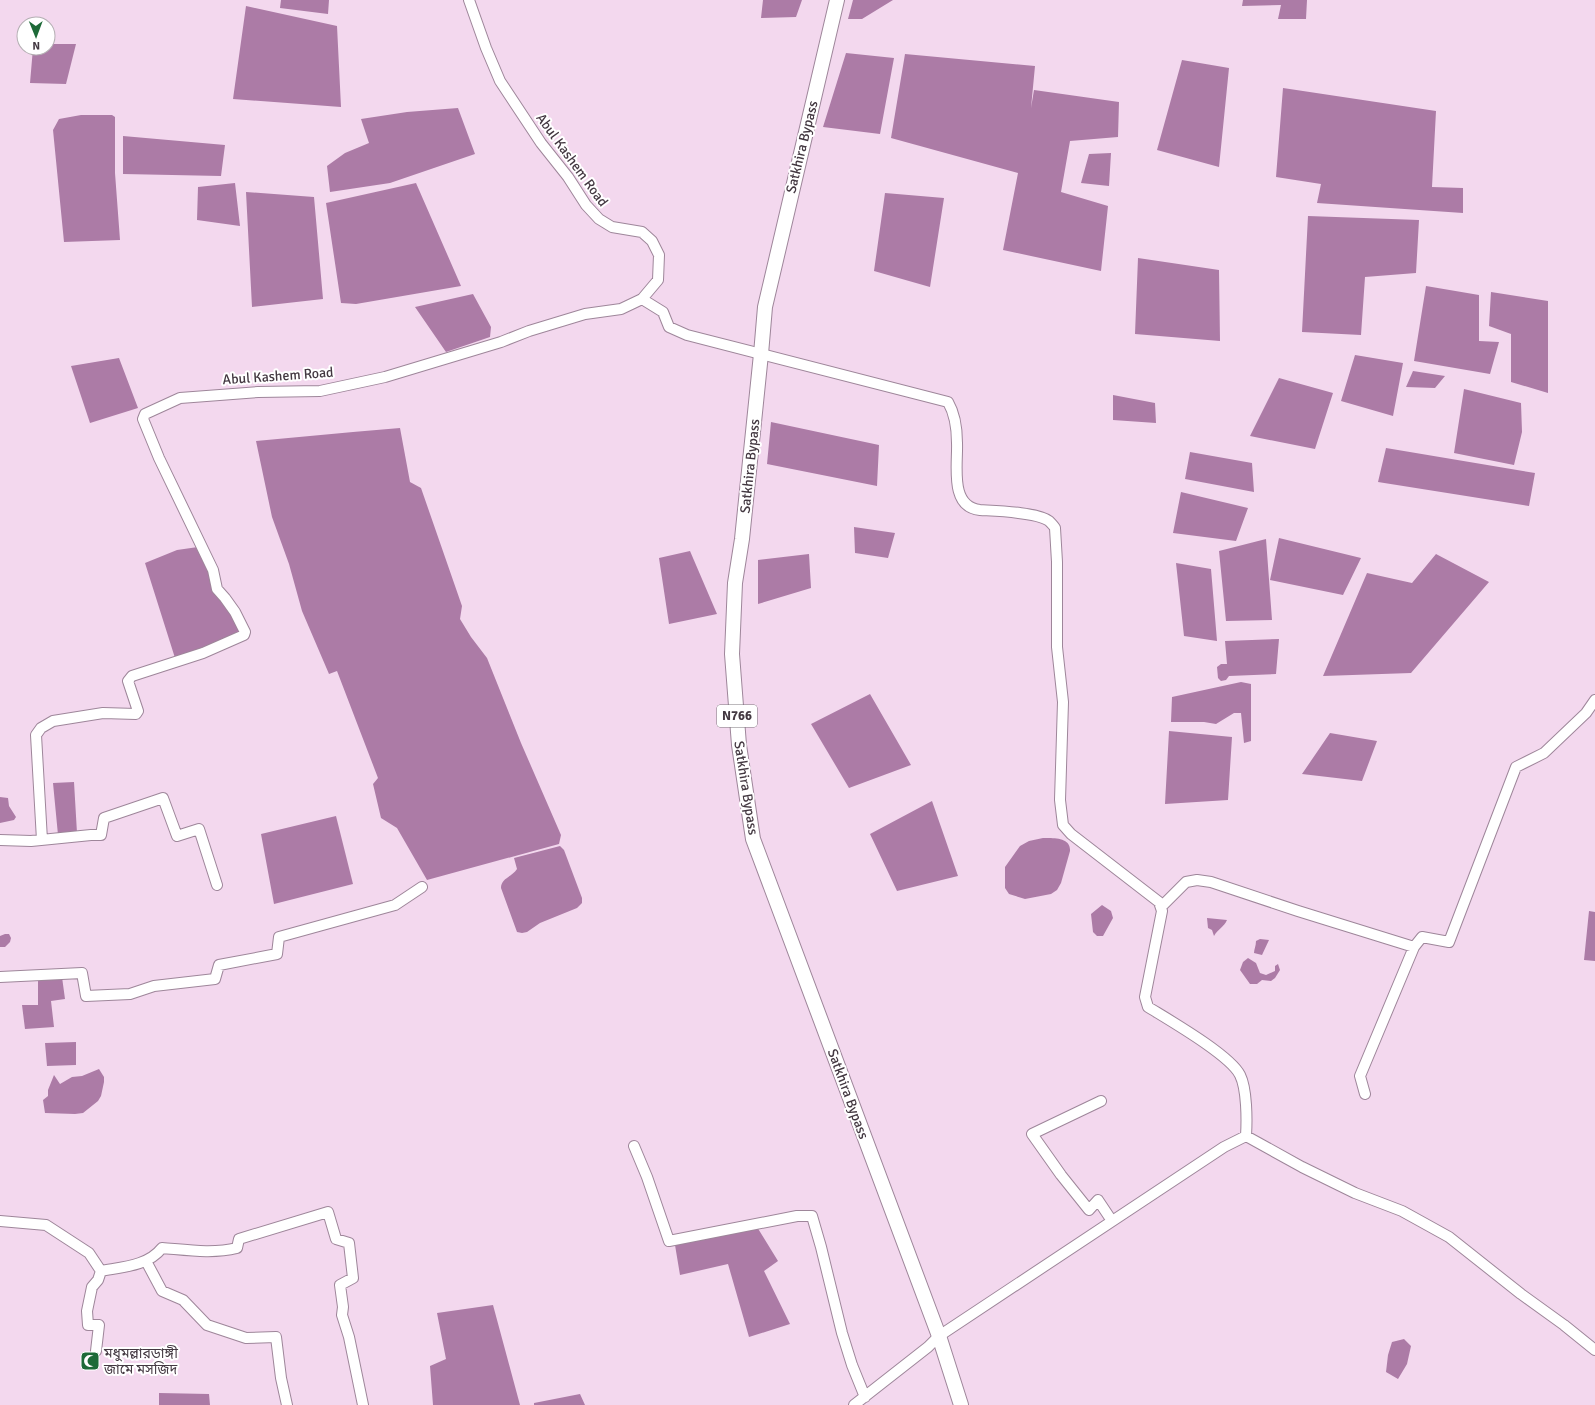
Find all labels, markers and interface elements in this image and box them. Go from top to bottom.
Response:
north arrow [16,16,56,56]
text: N [32,39,40,52]
street label: Satkhira Bypass [782,99,822,195]
street label: Abul Kashem Road [532,110,612,210]
street label: Abul Kashem Road [222,364,334,388]
street label: Satkhira Bypass [737,418,763,514]
road number: N766 [717,705,757,727]
street label: Satkhira Bypass [730,740,762,836]
street label: Satkhira Bypass [824,1047,872,1141]
place label: মধুমল্লারডাঙ্গী জামে মসজিদ [103,1345,178,1378]
mosque icon: মধুমল্লারডাঙ্গী জামে মসজিদ [79,1350,101,1372]

